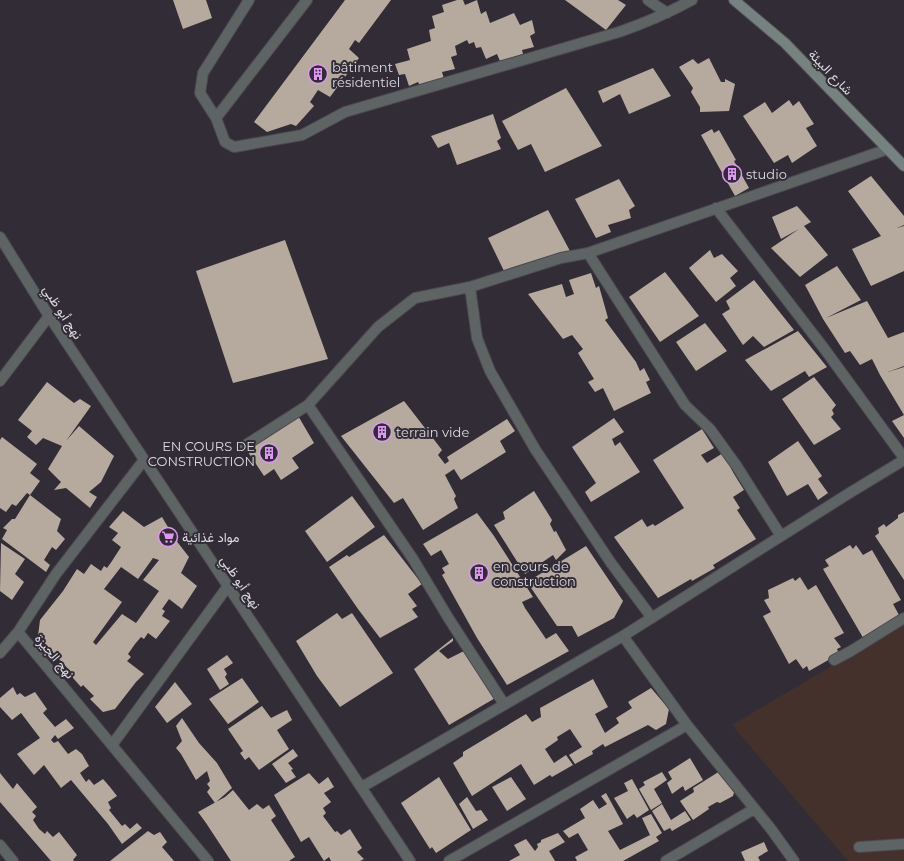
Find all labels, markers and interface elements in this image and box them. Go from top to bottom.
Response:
street label: شارع البيئة [804,46,857,99]
place label: bâtiment résidentiel [332,59,400,90]
building icon: bâtiment résidentiel [307,63,329,85]
building icon: studio [721,163,743,185]
place label: studio [746,166,787,182]
street label: نهج أبو ظبي [37,282,87,344]
building icon: terrain vide [371,421,393,443]
place label: terrain vide [396,424,469,440]
place label: EN COURS DE CONSTRUCTION [148,438,255,469]
building icon: EN COURS DE CONSTRUCTION [258,442,280,464]
supermarket icon: مواد غذائية [157,526,179,548]
place label: مواد غذائية [182,529,240,546]
street label: نهج أبو ظبي [215,552,265,614]
place label: en cours de construction [493,558,576,589]
building icon: en cours de construction [468,562,490,584]
street label: نهج الجيزة [30,630,78,683]

